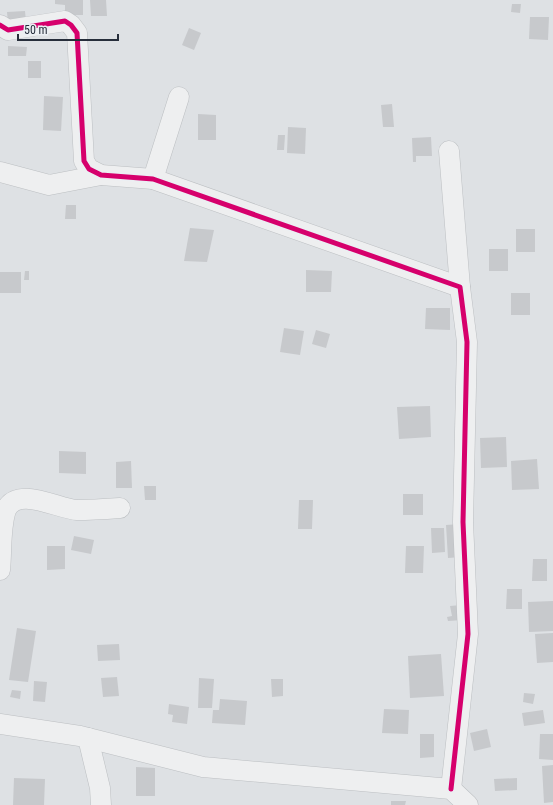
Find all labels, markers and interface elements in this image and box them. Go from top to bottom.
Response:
scale bar [18,16,118,42]
text: 50 m [24,23,48,37]

